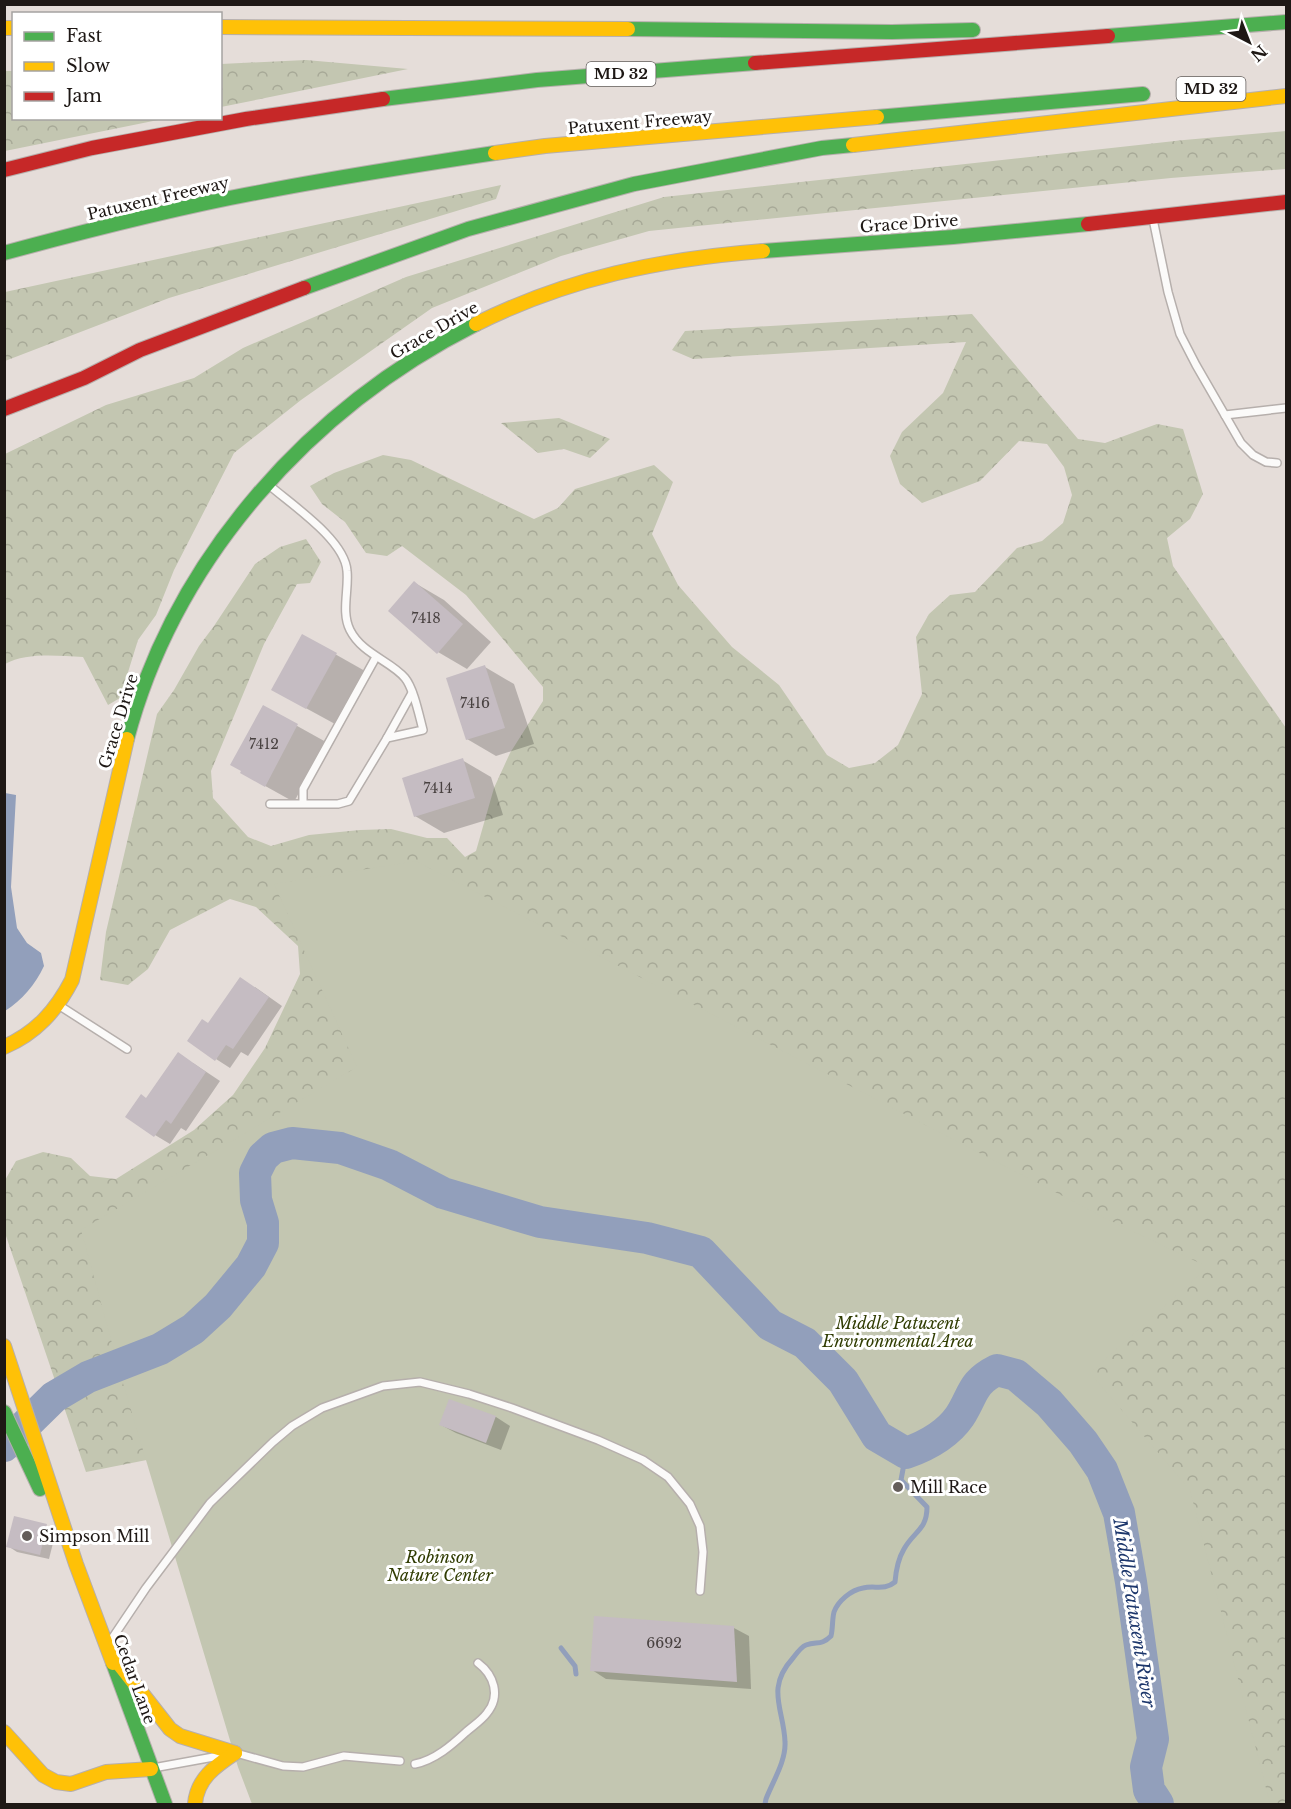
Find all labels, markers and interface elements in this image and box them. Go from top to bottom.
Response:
legend [12,12,222,120]
north arrow [1219,12,1279,72]
text: Fast [66,25,103,47]
text: N [1247,41,1271,66]
text: Slow [66,55,111,77]
road number: MD 32 [586,62,656,86]
road number: MD 32 [1176,77,1246,101]
text: Jam [64,85,102,107]
street label: Patuxent Freeway [567,106,714,138]
street label: Patuxent Freeway [85,172,232,224]
street label: Grace Drive [859,210,959,236]
street label: Grace Drive [386,297,482,363]
house number: 7418 [411,609,441,627]
street label: Grace Drive [94,671,142,771]
house number: 7416 [460,694,490,712]
house number: 7412 [249,735,279,753]
house number: 7414 [423,779,453,797]
park label: Middle Patuxent Environmental Area [821,1313,974,1351]
place label: Mill Race [910,1477,987,1497]
marker: Mill Race [891,1480,905,1494]
water label: Middle Patuxent River [1108,1516,1160,1710]
place label: Simpson Mill [39,1526,149,1546]
marker: Simpson Mill [20,1529,34,1543]
park label: Robinson Nature Center [386,1547,493,1585]
street label: Cedar Lane [109,1631,161,1727]
house number: 6692 [646,1634,682,1652]

